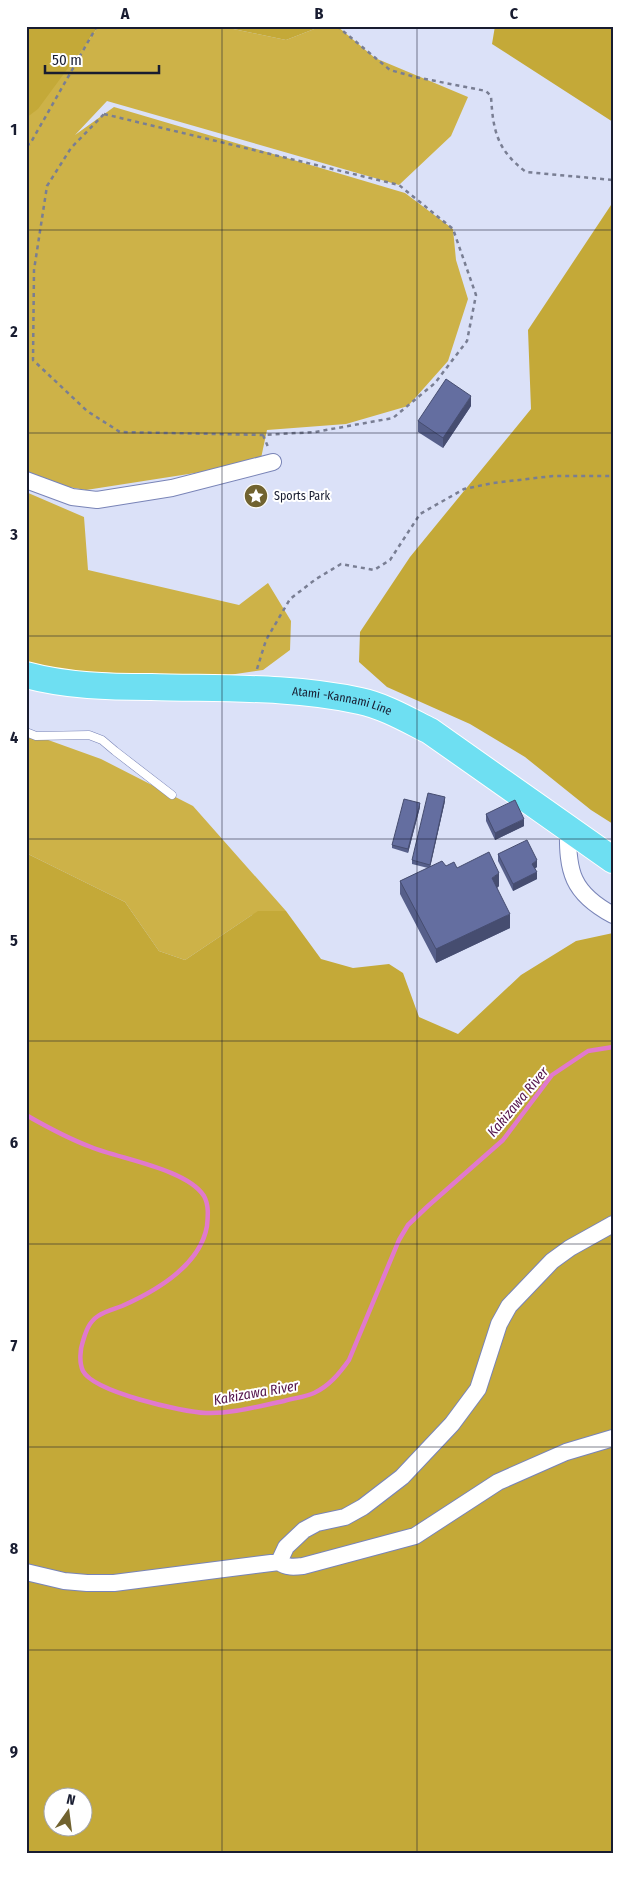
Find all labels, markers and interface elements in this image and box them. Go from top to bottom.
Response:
text: A [120,4,130,23]
text: B [315,4,324,23]
text: C [510,4,519,23]
scale bar [45,42,159,74]
text: 50 m [52,51,82,69]
text: 1 [11,120,17,139]
text: 2 [9,322,18,341]
place icon: Sports Park [243,483,269,509]
place label: Sports Park [274,489,330,503]
text: 3 [9,525,18,544]
street label: Atami -Kannami Line [291,684,394,718]
text: 4 [10,728,18,747]
text: 5 [10,931,18,950]
water label: Kakizawa River [484,1063,553,1140]
text: 6 [10,1133,18,1152]
text: 7 [11,1336,18,1355]
water label: Kakizawa River [212,1377,301,1409]
text: 8 [10,1539,19,1558]
text: 9 [10,1742,18,1761]
north arrow [42,1788,92,1838]
text: N [65,1791,77,1809]

